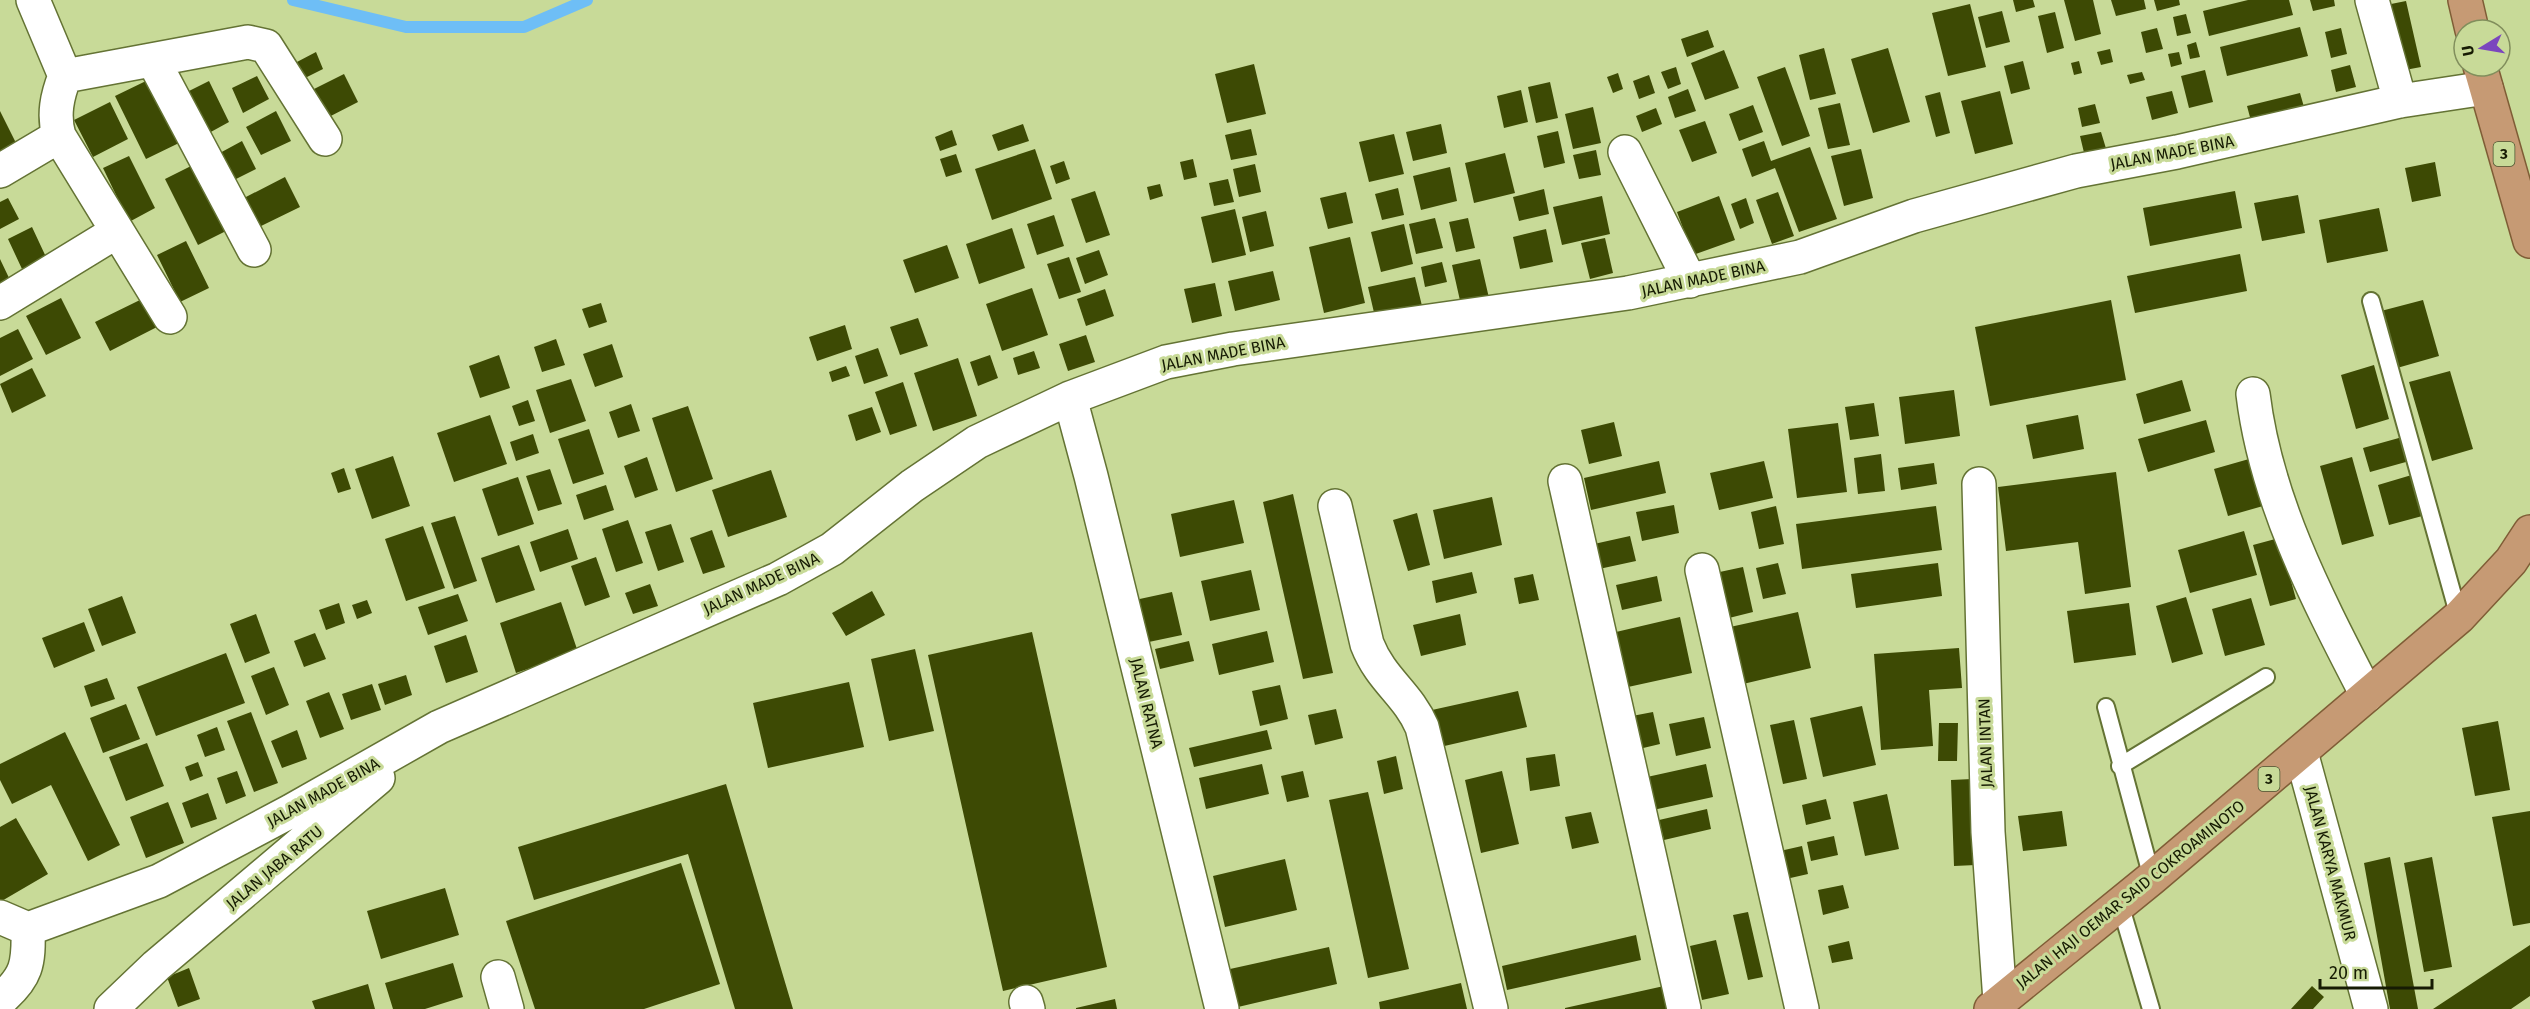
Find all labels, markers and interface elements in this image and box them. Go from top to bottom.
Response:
north arrow [2452,18,2512,78]
text: U [2457,44,2478,58]
street label: JALAN MADE BINA [2109,131,2236,174]
road number: 3 [2494,142,2514,166]
street label: JALAN MADE BINA [1640,256,1767,301]
street label: JALAN MADE BINA [1160,332,1287,375]
street label: JALAN MADE BINA [700,548,823,619]
street label: JALAN RATNA [1126,656,1167,751]
street label: JALAN INTAN [1974,698,1997,788]
street label: JALAN MADE BINA [264,753,384,831]
road number: 3 [2258,767,2280,791]
street label: JALAN KARYA MAKMUR [2301,784,2360,943]
street label: JALAN HAJI OEMAR SAID COKROAMINOTO [2012,796,2248,993]
street label: JALAN JABA RATU [222,821,327,913]
scale bar [2320,952,2432,990]
text: 20 m [2329,962,2368,984]

